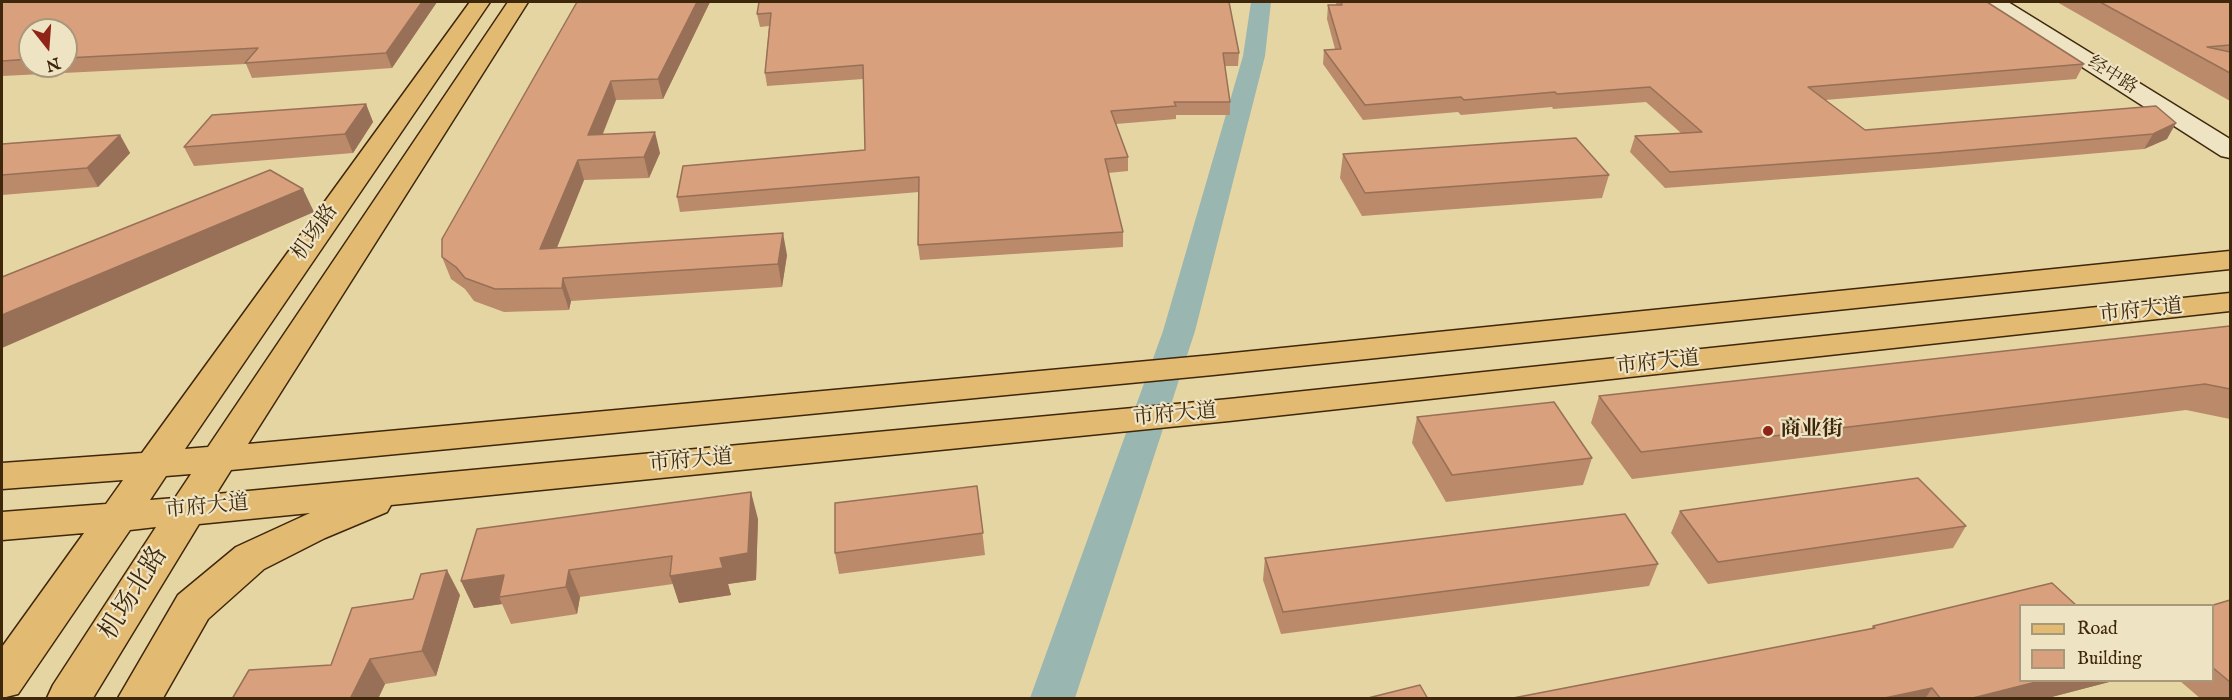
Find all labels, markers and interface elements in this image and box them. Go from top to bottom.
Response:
north arrow [18,18,78,78]
text: N [43,52,62,75]
street label: 经中路 [2083,53,2141,99]
street label: 机场路 [288,200,344,266]
street label: 市府大道 [2098,295,2184,329]
street label: 市府大道 [1615,347,1701,381]
street label: 市府大道 [1132,400,1218,432]
place label: 商业街 [1780,418,1843,444]
marker: 商业街 [1761,424,1775,438]
street label: 市府大道 [648,446,734,478]
street label: 市府大道 [164,492,250,524]
street label: 机场北路 [94,542,176,646]
legend [2019,604,2214,682]
text: Road [2077,618,2118,641]
text: Building [2077,648,2142,671]

